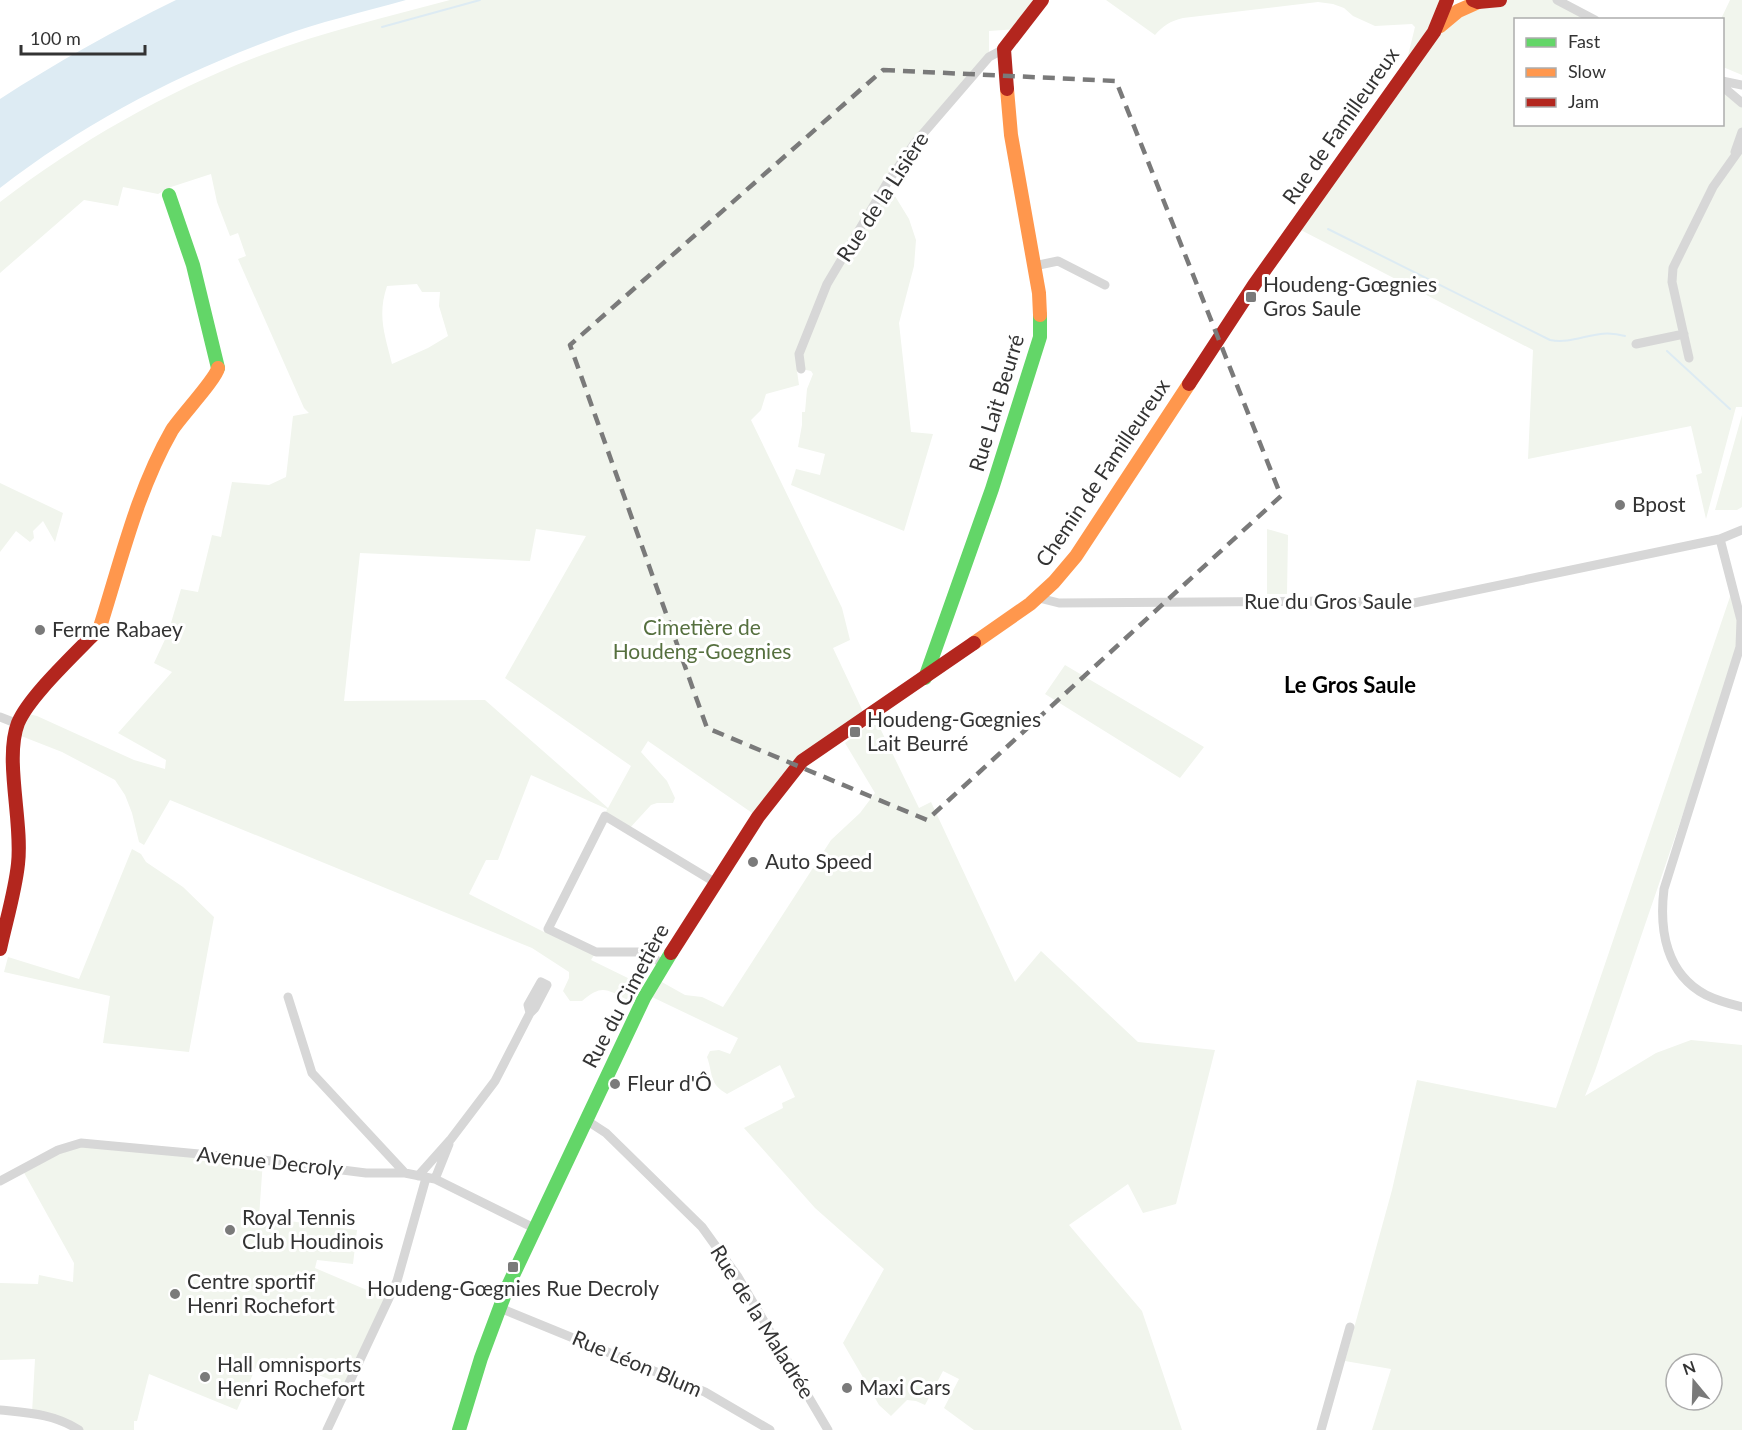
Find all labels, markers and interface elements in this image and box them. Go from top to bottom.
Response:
scale bar [21,18,146,56]
legend [1514,18,1724,126]
text: 100 m [30,27,81,49]
text: Fast [1568,30,1601,52]
street label: Rue de Familleureux [1276,42,1403,208]
text: Slow [1568,60,1606,82]
text: Jam [1568,90,1599,112]
street label: Rue de la Lisière [831,127,933,266]
place label: Houdeng-Gœgnies Gros Saule [1263,271,1437,320]
marker: Houdeng-Gœgnies Gros Saule [1244,290,1258,304]
street label: Rue Lait Beurré [963,331,1028,474]
street label: Chemin de Familleureux [1030,373,1174,571]
place label: Bpost [1632,491,1686,516]
marker: Bpost [1613,498,1627,512]
street label: Rue du Gros Saule [1244,588,1412,613]
park label: Cimetière de Houdeng-Goegnies [613,614,791,663]
place label: Ferme Rabaey [52,616,183,641]
marker: Ferme Rabaey [33,623,47,637]
district label: Le Gros Saule [1284,671,1416,698]
place label: Houdeng-Gœgnies Lait Beurré [867,706,1041,755]
marker: Houdeng-Gœgnies Lait Beurré [848,725,862,739]
place label: Auto Speed [765,848,872,873]
marker: Auto Speed [746,855,760,869]
street label: Rue du Cimetière [576,919,673,1072]
place label: Fleur d'Ô [627,1070,712,1095]
marker: Fleur d'Ô [608,1077,622,1091]
street label: Avenue Decroly [196,1140,345,1181]
place label: Royal Tennis Club Houdinois [242,1204,384,1253]
marker: Royal Tennis Club Houdinois [223,1223,237,1237]
street label: Rue de la Maladrée [706,1240,821,1402]
marker: Houdeng-Gœgnies Rue Decroly [506,1260,520,1274]
place label: Centre sportif Henri Rochefort [187,1268,335,1317]
place label: Houdeng-Gœgnies Rue Decroly [367,1275,659,1300]
marker: Centre sportif Henri Rochefort [168,1287,182,1301]
street label: Rue Léon Blum [569,1324,706,1401]
place label: Hall omnisports Henri Rochefort [217,1351,365,1400]
north arrow [1664,1352,1724,1412]
text: N [1680,1356,1698,1378]
marker: Hall omnisports Henri Rochefort [198,1370,212,1384]
place label: Maxi Cars [859,1374,951,1399]
marker: Maxi Cars [840,1381,854,1395]

